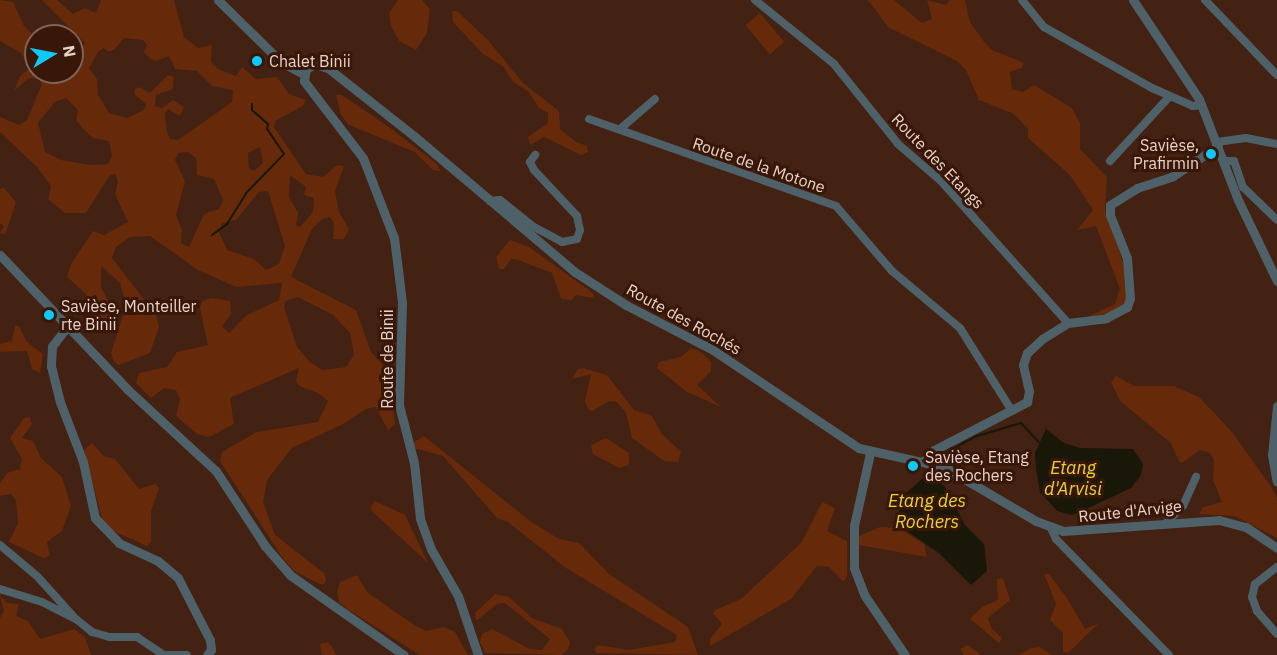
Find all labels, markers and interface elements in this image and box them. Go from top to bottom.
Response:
north arrow [24,24,84,84]
text: N [59,44,81,59]
place label: Chalet Binii [269,51,351,71]
marker: Chalet Binii [250,54,264,68]
street label: Route des Etangs [888,110,988,212]
street label: Route de la Motone [690,133,828,197]
place label: Savièse, Prafirmin [1133,135,1199,173]
marker: Savièse, Prafirmin [1204,147,1218,161]
street label: Route des Rochés [623,279,745,359]
place label: Savièse, Monteiller rte Binii [61,296,196,334]
marker: Savièse, Monteiller rte Binii [42,308,56,322]
street label: Route de Binii [377,309,397,409]
place label: Savièse, Etang des Rochers [925,447,1029,485]
water label: Etang d'Arvisi [1044,458,1102,500]
marker: Savièse, Etang des Rochers [906,459,920,473]
water label: Etang des Rochers [888,491,966,534]
street label: Route d'Arvige [1077,496,1183,526]

